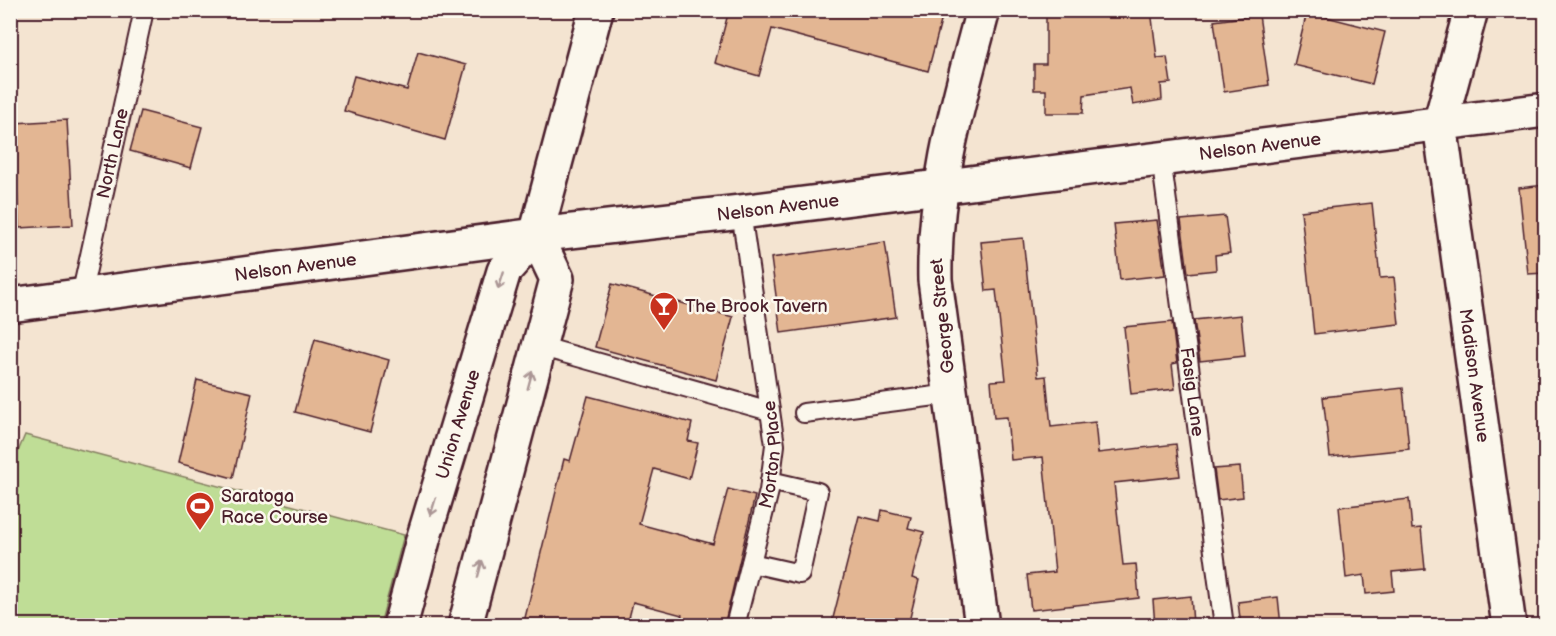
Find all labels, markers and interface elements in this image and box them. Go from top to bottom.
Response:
street label: North Lane [93,106,133,201]
street label: Nelson Avenue [1198,129,1323,165]
street label: Nelson Avenue [716,190,840,226]
street label: Nelson Avenue [233,249,358,286]
street label: George Street [926,257,959,375]
one-way arrow [495,271,506,290]
bar icon: The Brook Tavern [648,290,680,332]
place label: The Brook Tavern [685,296,828,317]
street label: Madison Avenue [1454,307,1494,444]
street label: Fasig Lane [1176,346,1208,438]
street label: Union Avenue [432,367,485,482]
one-way arrow [525,371,536,390]
street label: Morton Place [755,399,786,511]
place label: Saratoga Race Course [221,486,328,528]
sports icon: Saratoga Race Course [184,490,216,532]
one-way arrow [426,497,437,516]
one-way arrow [475,560,486,579]

